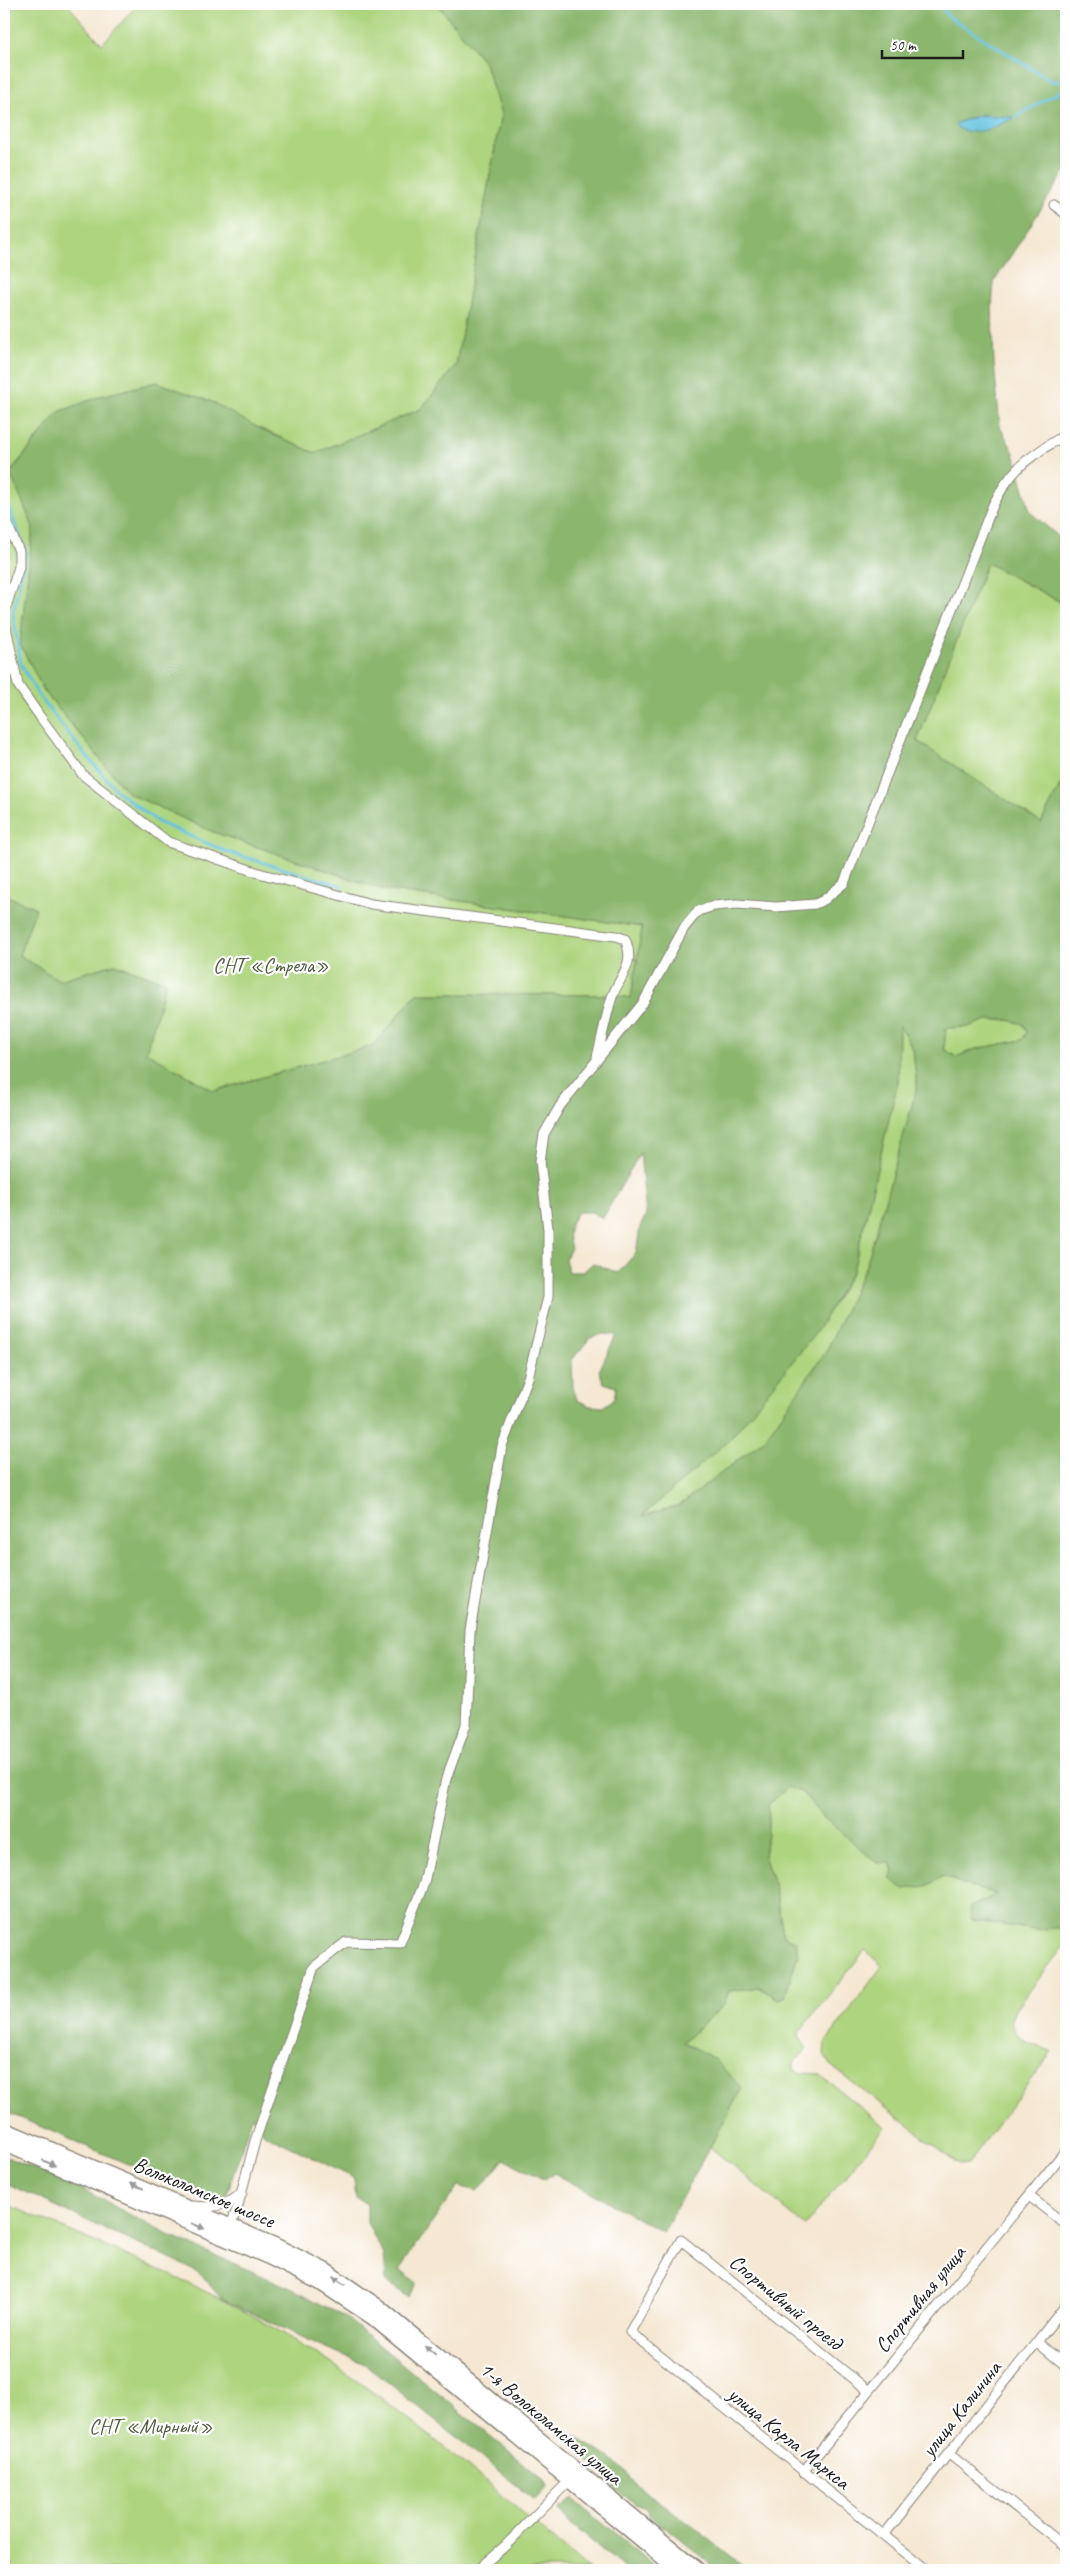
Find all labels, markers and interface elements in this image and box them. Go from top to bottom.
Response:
scale bar [882,28,964,60]
text: 50 m [890,36,917,55]
park label: СНТ «Стрела» [213,952,329,978]
street label: Волоколамское шоссе [130,2151,279,2234]
one-way arrow [42,2159,56,2167]
one-way arrow [130,2182,144,2190]
one-way arrow [191,2223,205,2231]
street label: Спортивная улица [869,2239,972,2358]
street label: Спортивный проезд [724,2248,850,2357]
one-way arrow [332,2276,346,2285]
one-way arrow [424,2344,437,2355]
street label: улица Калинина [914,2354,1008,2464]
street label: 1-я Волоколамская улица [474,2356,629,2491]
street label: улица Карла Маркса [721,2380,857,2496]
park label: СНТ «Мирный» [89,2413,213,2439]

